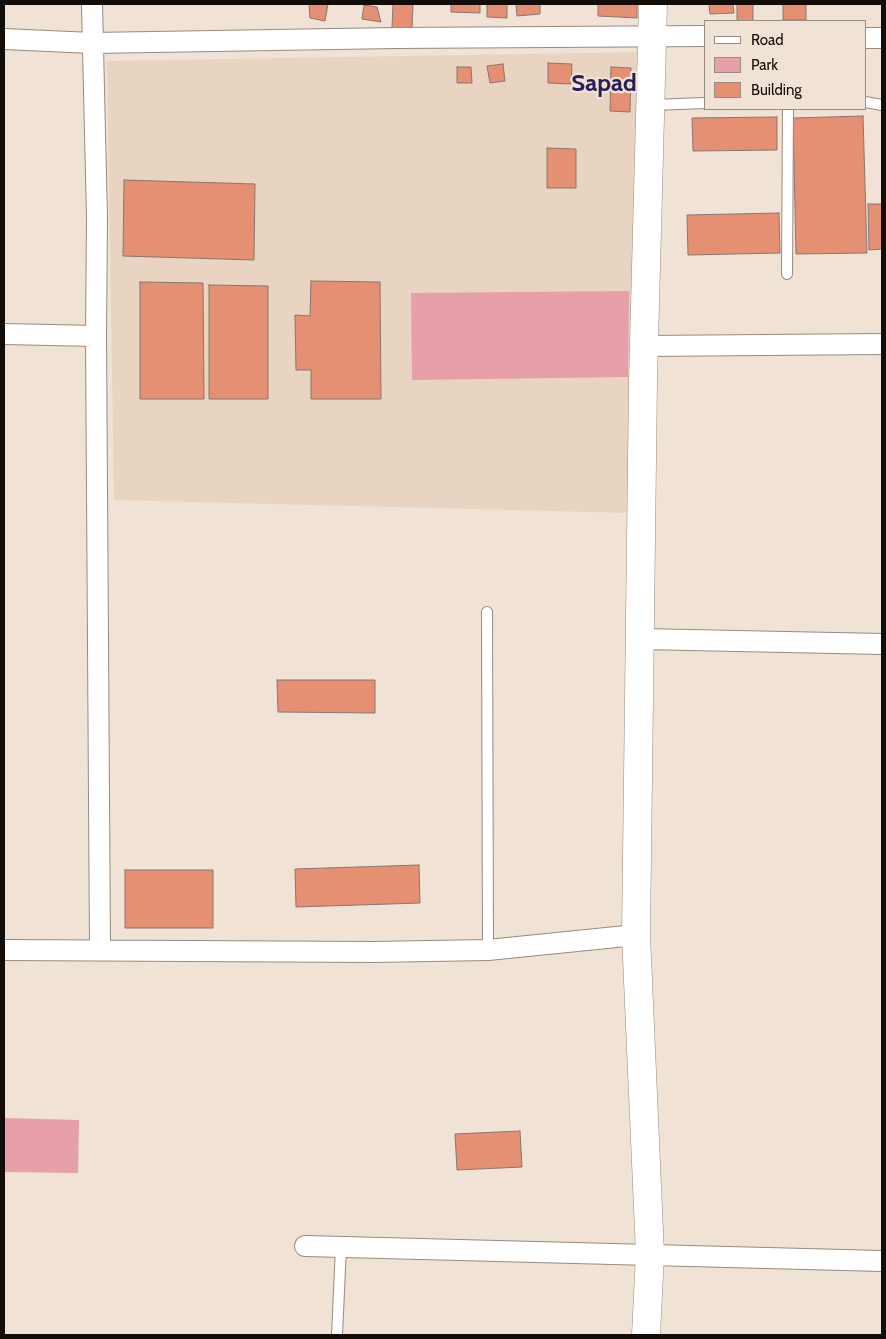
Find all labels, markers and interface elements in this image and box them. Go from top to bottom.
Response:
legend [704,20,866,110]
text: Road [751,31,784,49]
text: Park [751,56,778,74]
district label: Sapad [571,70,637,98]
text: Building [751,81,802,99]

